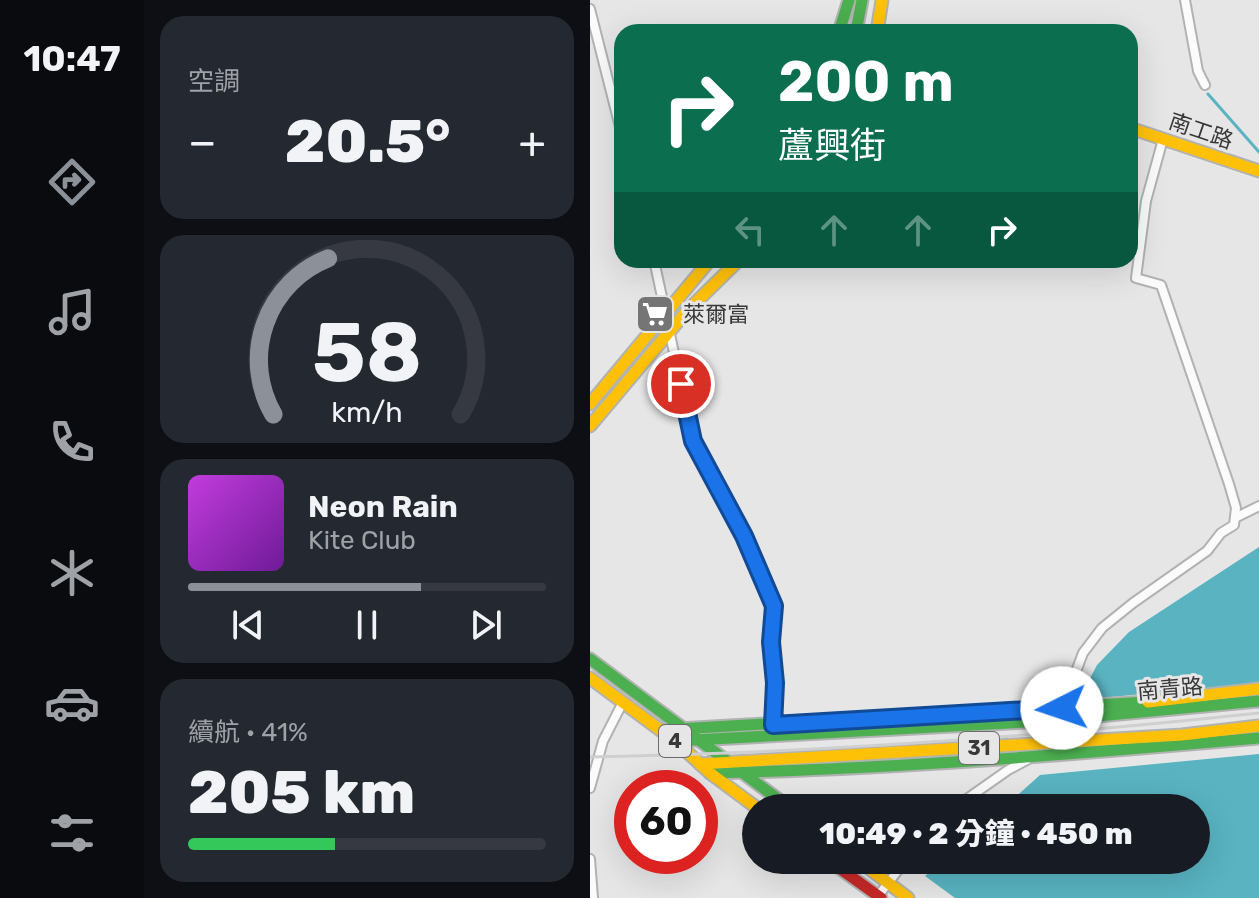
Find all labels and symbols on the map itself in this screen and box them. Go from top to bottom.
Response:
street label: 南工路 [1165,107,1237,155]
supermarket icon: 萊爾富 [634,293,676,335]
place label: 萊爾富 [683,301,749,328]
pin [647,350,715,418]
position arrow [1020,666,1104,750]
street label: 南青路 [1136,673,1204,705]
road number: 4 [659,725,691,757]
road number: 31 [959,732,999,764]
speed limit sign: 60 [614,770,718,874]

